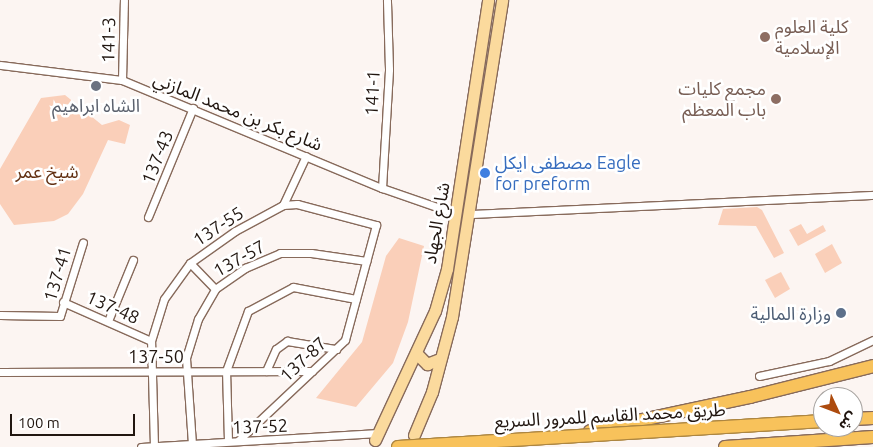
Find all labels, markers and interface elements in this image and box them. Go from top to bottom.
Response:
place label: كلية العلوم الإسلامية [775,16,848,58]
street label: 141-3 [97,17,119,63]
marker: كلية العلوم الإسلامية [759,31,771,43]
street label: شارع بكر بن محمد المازني [150,67,326,155]
street label: 141-1 [360,70,384,116]
place label: مجمع كليات باب المعظم [678,78,766,120]
marker: الشاه ابراهيم [90,80,102,92]
marker: مجمع كليات باب المعظم [770,93,782,105]
place label: الشاه ابراهيم [52,94,140,116]
street label: 137-43 [137,127,177,187]
place label: مصطفى ايكل Eagle for preform [495,152,641,194]
park label: شيخ عمر [15,160,79,182]
marker: مصطفى ايكل Eagle for preform [479,167,491,179]
street label: شارع الجهاد [418,180,454,266]
street label: 137-55 [189,202,247,250]
street label: 137-57 [209,235,269,281]
street label: 137-41 [38,244,76,304]
street label: 137-48 [83,286,143,328]
place label: وزارة المالية [750,302,831,324]
marker: وزارة المالية [835,307,847,319]
street label: 137-87 [275,332,331,386]
street label: 137-50 [128,345,184,367]
north arrow [813,387,863,437]
street label: طريق محمد القاسم للمرور السريع [494,398,726,432]
scale bar [12,404,138,436]
text: ش [836,409,861,434]
text: 100 m [18,414,60,431]
street label: 137-52 [232,414,288,438]

